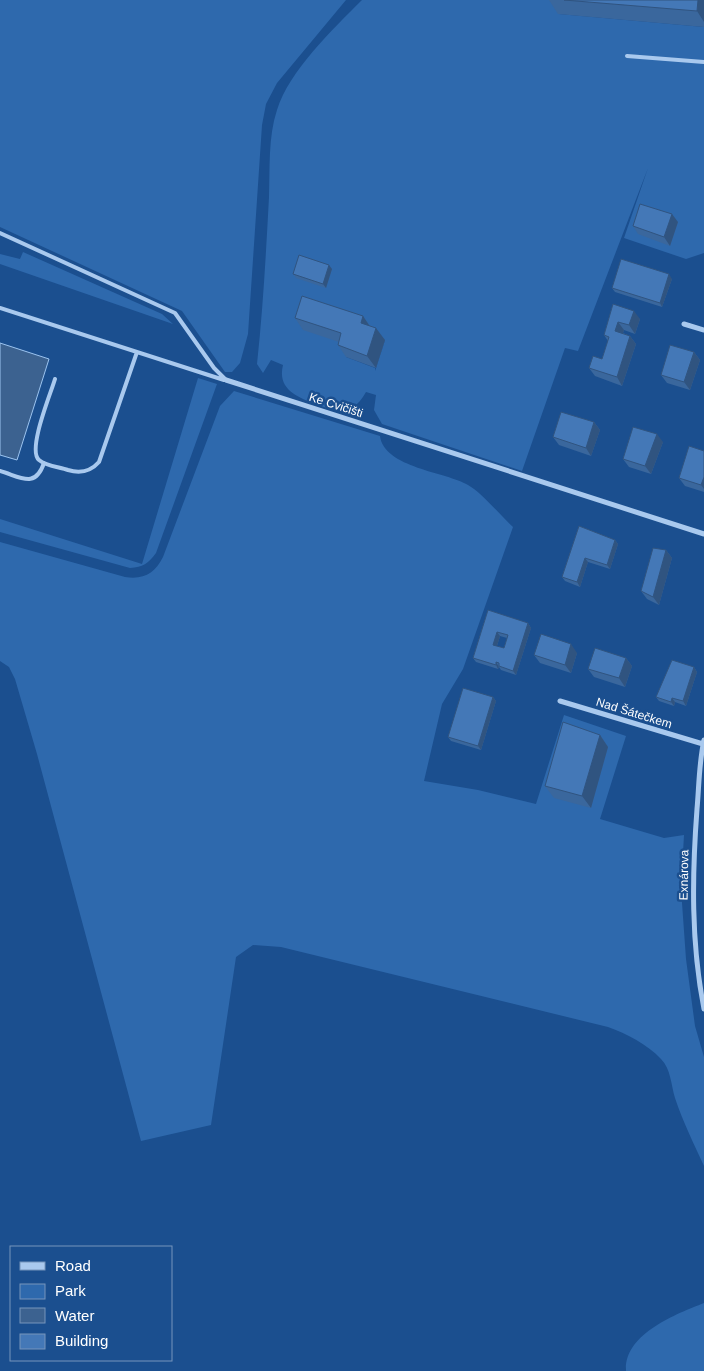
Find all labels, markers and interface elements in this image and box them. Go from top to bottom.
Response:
street label: Ke Cvičišti [307,390,365,420]
street label: Nad Šátečkem [594,694,674,731]
street label: Exnárova [677,849,691,900]
legend [10,1246,172,1361]
text: Road [55,1257,91,1274]
text: Park [55,1282,86,1299]
text: Water [55,1307,94,1324]
text: Building [55,1332,108,1349]

